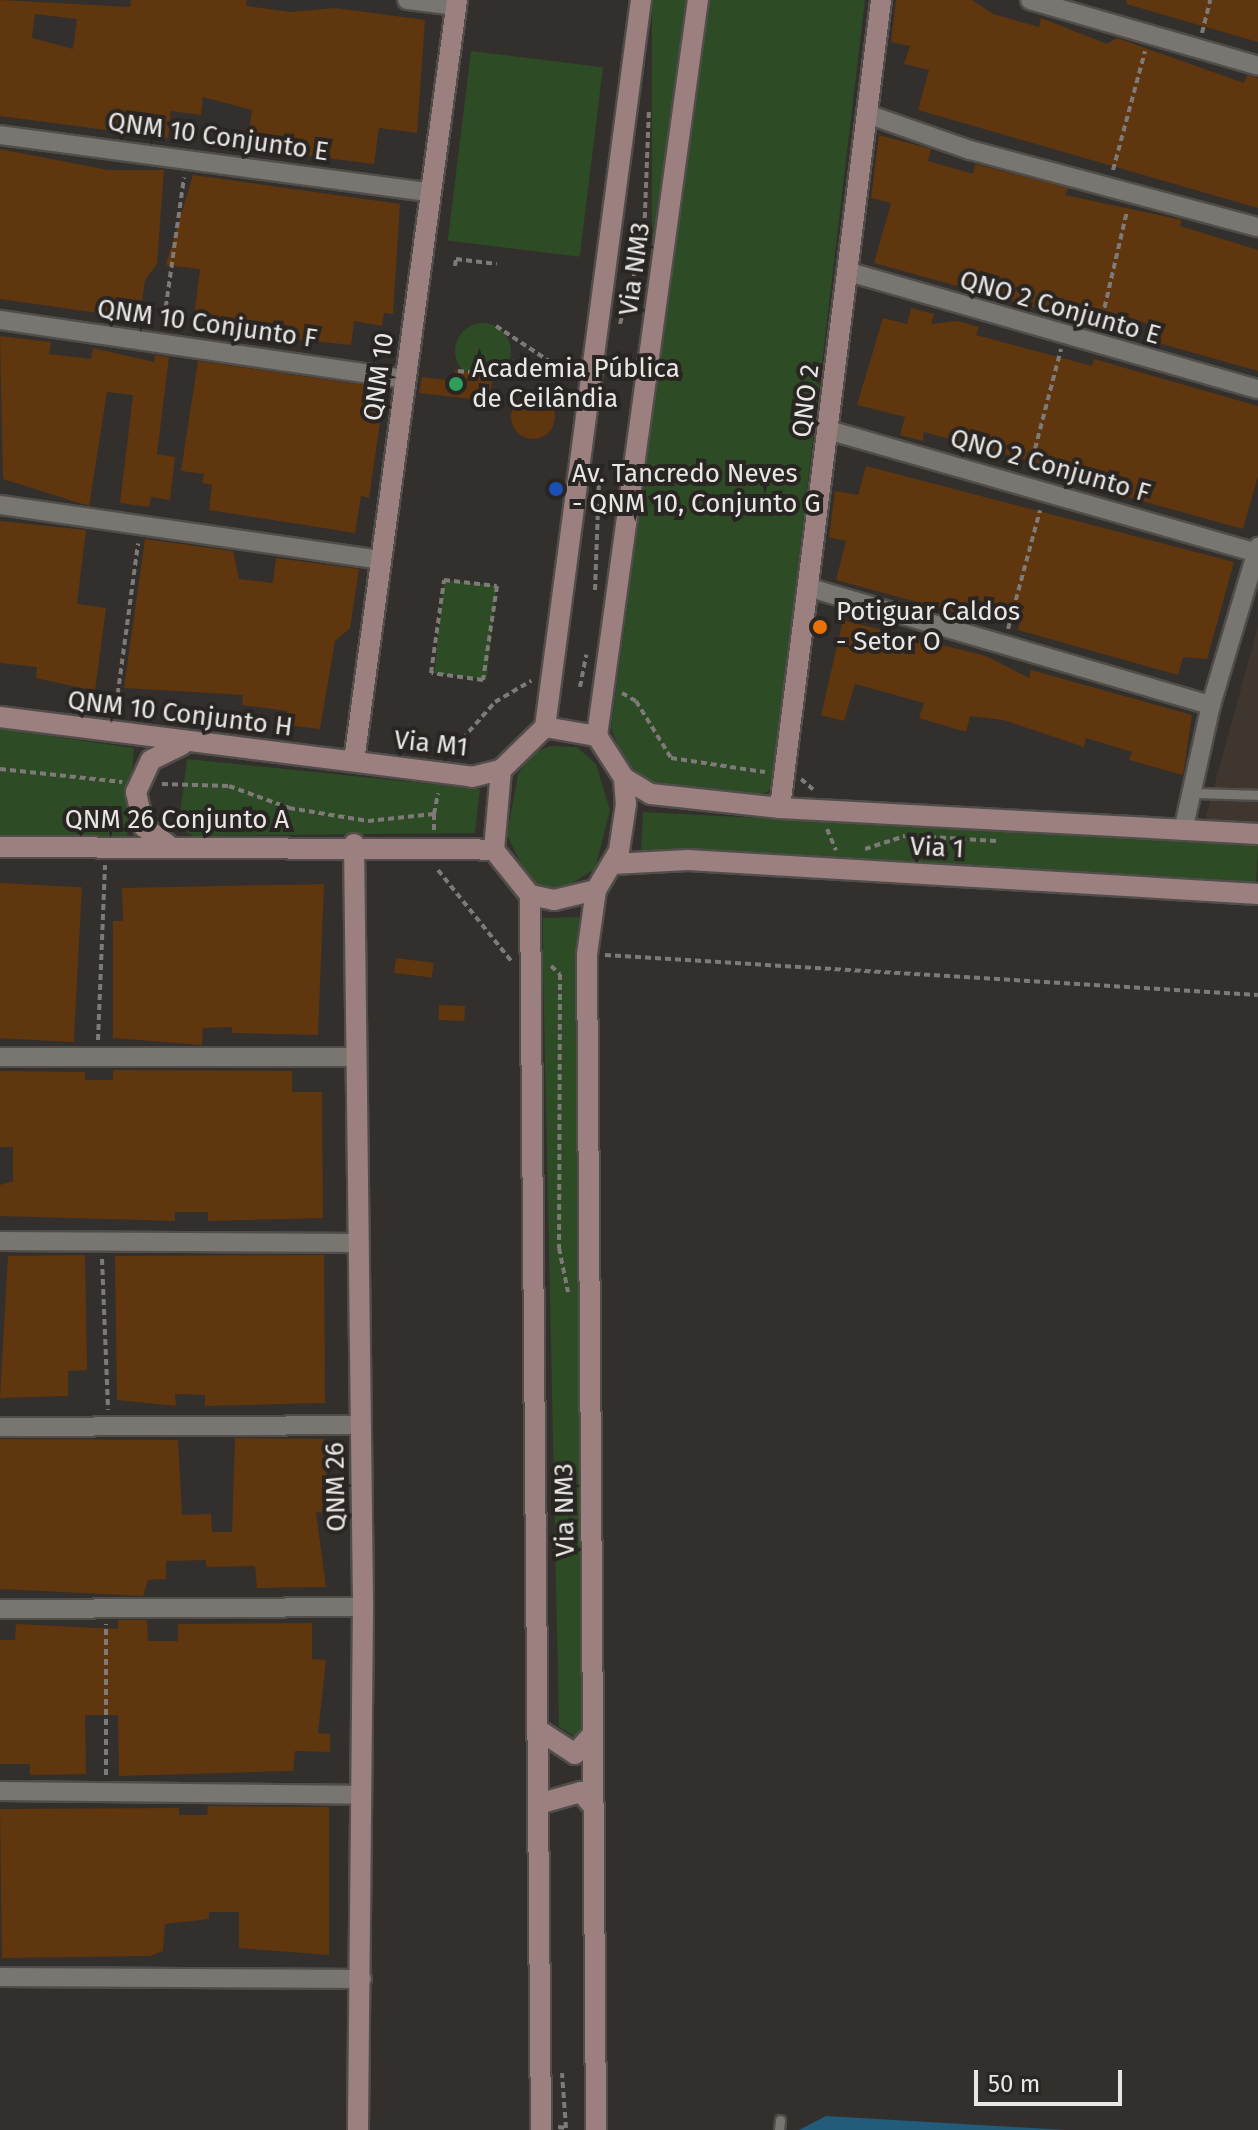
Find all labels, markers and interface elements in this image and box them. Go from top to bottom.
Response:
street label: QNM 10 Conjunto E [106,106,330,168]
street label: Via NM3 [613,220,657,318]
street label: QNO 2 Conjunto E [956,264,1164,352]
street label: QNM 10 Conjunto F [95,293,319,355]
street label: QNM 10 [357,331,401,423]
place label: Academia Pública de Ceilândia [472,353,680,414]
street label: QNO 2 [786,363,826,439]
marker: Academia Pública de Ceilândia [447,375,465,393]
street label: QNO 2 Conjunto F [947,423,1153,509]
place label: Av. Tancredo Neves - QNM 10, Conjunto G [572,458,821,520]
marker: Av. Tancredo Neves - QNM 10, Conjunto G [547,480,565,498]
place label: Potiguar Caldos - Setor O [836,596,1020,658]
marker: Potiguar Caldos - Setor O [811,618,829,636]
street label: QNM 10 Conjunto H [66,685,294,743]
street label: Via M1 [393,725,469,763]
street label: QNM 26 Conjunto A [65,804,289,836]
street label: Via 1 [909,831,965,865]
street label: QNM 26 [320,1442,352,1532]
street label: Via NM3 [549,1463,581,1557]
scale bar [978,2054,1126,2104]
text: 50 m [988,2070,1040,2098]

